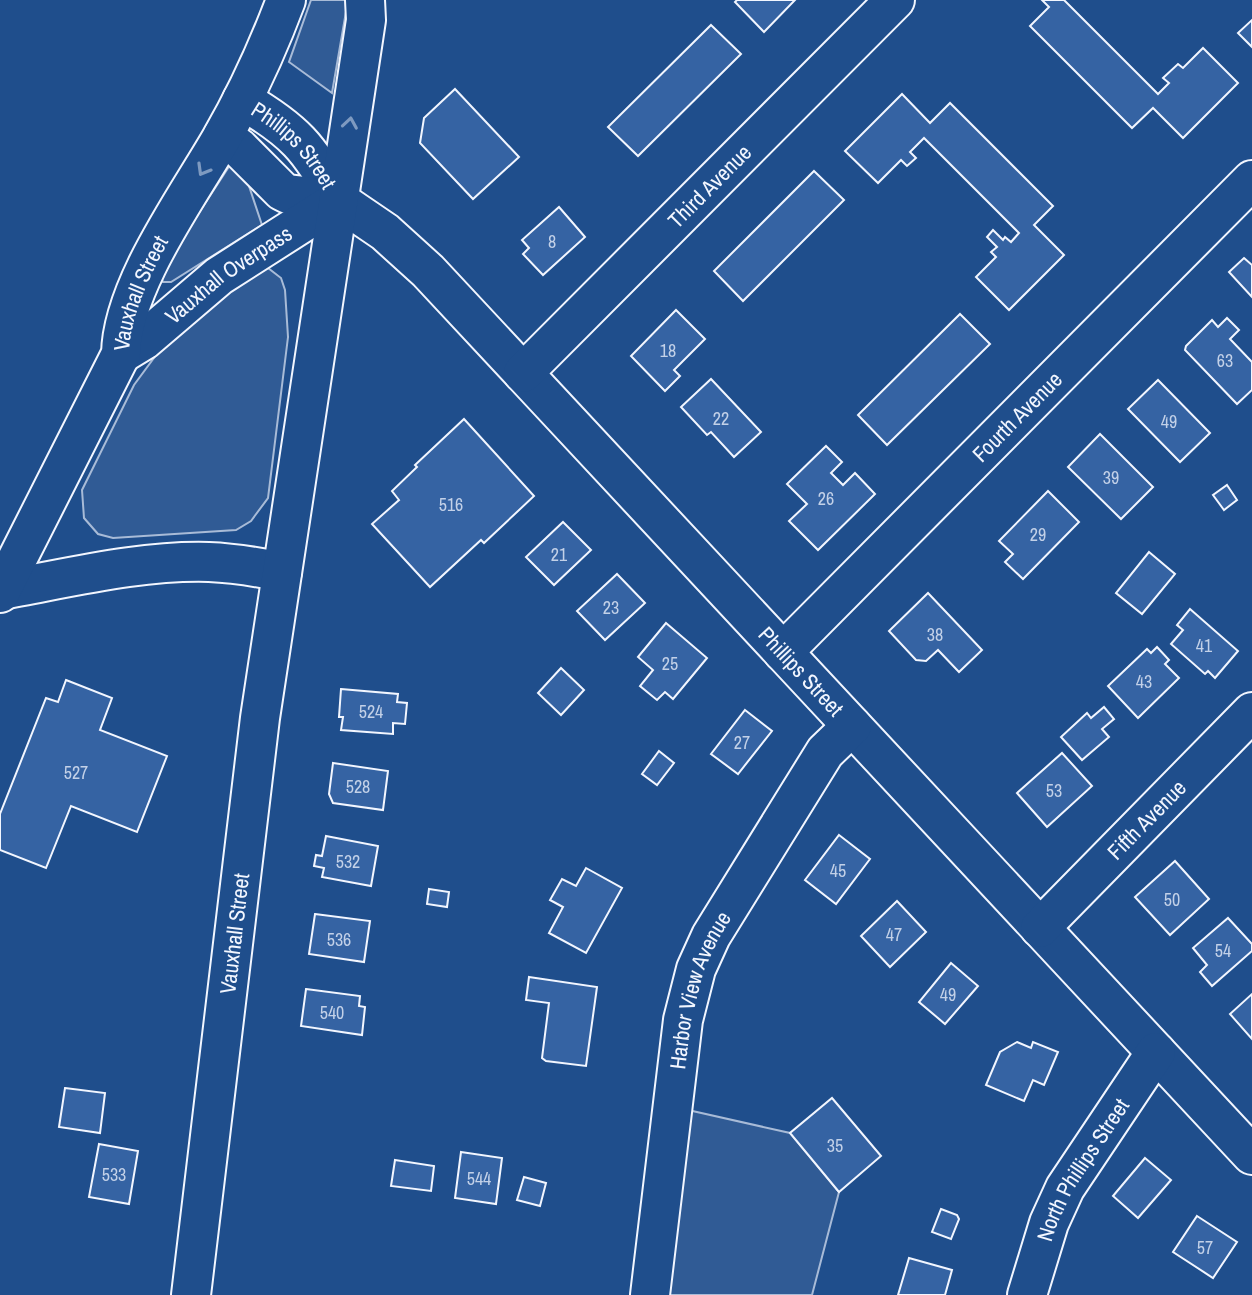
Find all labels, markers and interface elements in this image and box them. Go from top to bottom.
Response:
street label: Phillips Street [246,94,344,194]
one-way arrow [341,116,358,130]
street label: Third Avenue [661,138,758,235]
one-way arrow [197,162,213,176]
street label: Vauxhall Overpass [159,218,298,331]
house number: 8 [548,229,556,254]
street label: Vauxhall Street [106,230,175,352]
house number: 18 [660,338,676,363]
house number: 63 [1217,348,1233,373]
street label: Fourth Avenue [965,365,1069,468]
house number: 22 [713,406,729,431]
house number: 49 [1161,409,1177,434]
house number: 39 [1103,465,1119,490]
house number: 26 [818,486,834,511]
house number: 516 [439,492,463,517]
house number: 29 [1030,522,1046,547]
house number: 21 [551,542,568,567]
house number: 23 [603,595,619,620]
street label: Phillips Street [752,620,850,723]
house number: 38 [927,622,943,647]
house number: 41 [1196,633,1213,658]
house number: 25 [662,651,678,676]
house number: 43 [1136,669,1152,694]
house number: 524 [359,699,383,724]
house number: 27 [734,730,750,755]
house number: 527 [64,760,88,785]
street label: Fifth Avenue [1100,773,1193,866]
house number: 528 [346,774,370,799]
house number: 53 [1046,778,1062,803]
house number: 532 [336,849,360,874]
house number: 45 [830,858,846,883]
street label: Vauxhall Street [212,872,256,996]
house number: 50 [1164,887,1180,912]
street label: Harbor View Avenue [662,905,738,1071]
house number: 47 [886,922,902,947]
house number: 536 [327,927,351,952]
house number: 54 [1215,938,1231,963]
house number: 49 [940,982,956,1007]
house number: 540 [320,1000,344,1025]
street label: North Phillips Street [1029,1092,1136,1245]
house number: 35 [827,1133,843,1158]
house number: 533 [102,1162,126,1187]
house number: 544 [467,1166,491,1191]
house number: 57 [1197,1235,1213,1260]

